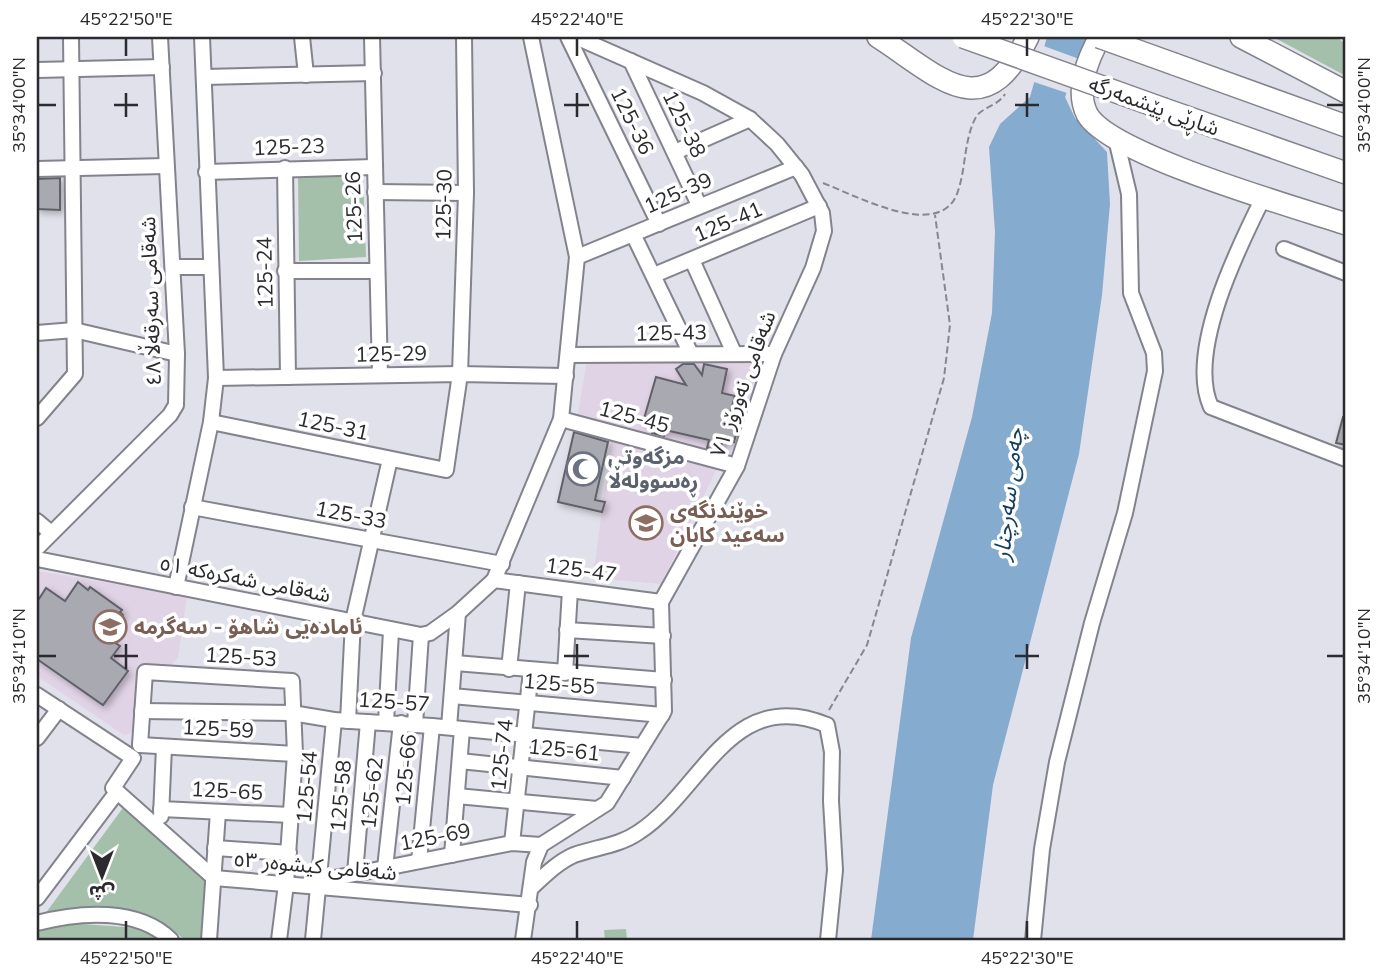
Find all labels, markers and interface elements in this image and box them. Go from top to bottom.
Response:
text: 45°22'50"E [79,7,173,30]
text: 45°22'40"E [530,7,624,30]
text: 45°22'30"E [980,7,1074,30]
text: 35°34'00"N [7,57,30,153]
text: 35°34'00"N [1352,57,1375,153]
street label: شاڕێی پێشمەرگە [1084,69,1223,146]
street label: 125-36 [605,83,660,159]
street label: 125-38 [657,86,712,162]
street label: 125-23 [253,132,325,160]
street label: 125-39 [639,166,716,219]
street label: 125-30 [429,169,457,241]
street label: 125-26 [339,171,367,243]
street label: 125-41 [689,195,766,247]
street label: شەقامی سەرقەڵا ٤٨ [132,216,166,386]
street label: 125-24 [250,236,278,309]
street label: شەقامی نەورۆز ٧١ [704,307,781,460]
street label: 125-43 [635,318,707,346]
street label: 125-29 [355,339,427,367]
street label: 125-45 [596,394,672,438]
street label: 125-31 [295,405,371,445]
water label: چەمی سەرچنار [986,426,1030,564]
place label: مزگەوتی ڕەسوولەڵا [608,443,698,498]
mosque icon: مزگەوتی ڕەسوولەڵا [564,450,602,488]
street label: 125-33 [313,494,389,534]
place label: خوێندنگەی سەعید کابان [670,497,785,547]
school or university icon: خوێندنگەی سەعید کابان [627,504,665,542]
street label: شەقامی شەکرەکە ٥١ [157,549,333,607]
street label: 125-47 [544,551,619,587]
text: 35°34'10"N [7,608,30,704]
school or university icon: ئامادەیی شاهۆ - سەگرمە [91,608,129,646]
text: 35°34'10"N [1352,608,1375,704]
place label: ئامادەیی شاهۆ - سەگرمە [134,613,363,639]
street label: 125-53 [204,641,278,671]
street label: 125-55 [522,667,596,699]
street label: 125-57 [357,686,431,716]
street label: 125-59 [181,713,255,743]
street label: 125-74 [484,717,518,792]
street label: 125-61 [527,732,601,766]
street label: 125-66 [389,733,421,807]
street label: 125-54 [290,750,322,824]
street label: 125-62 [354,756,388,830]
street label: 125-58 [324,759,356,833]
street label: 125-65 [190,775,264,805]
street label: 125-69 [397,816,473,856]
north arrow [66,841,136,911]
street label: شەقامی کیشوەر ٥٣ [232,845,398,885]
text: ش [89,881,115,905]
text: 45°22'50"E [79,946,173,969]
text: 45°22'40"E [530,946,624,969]
text: 45°22'30"E [980,946,1074,969]

